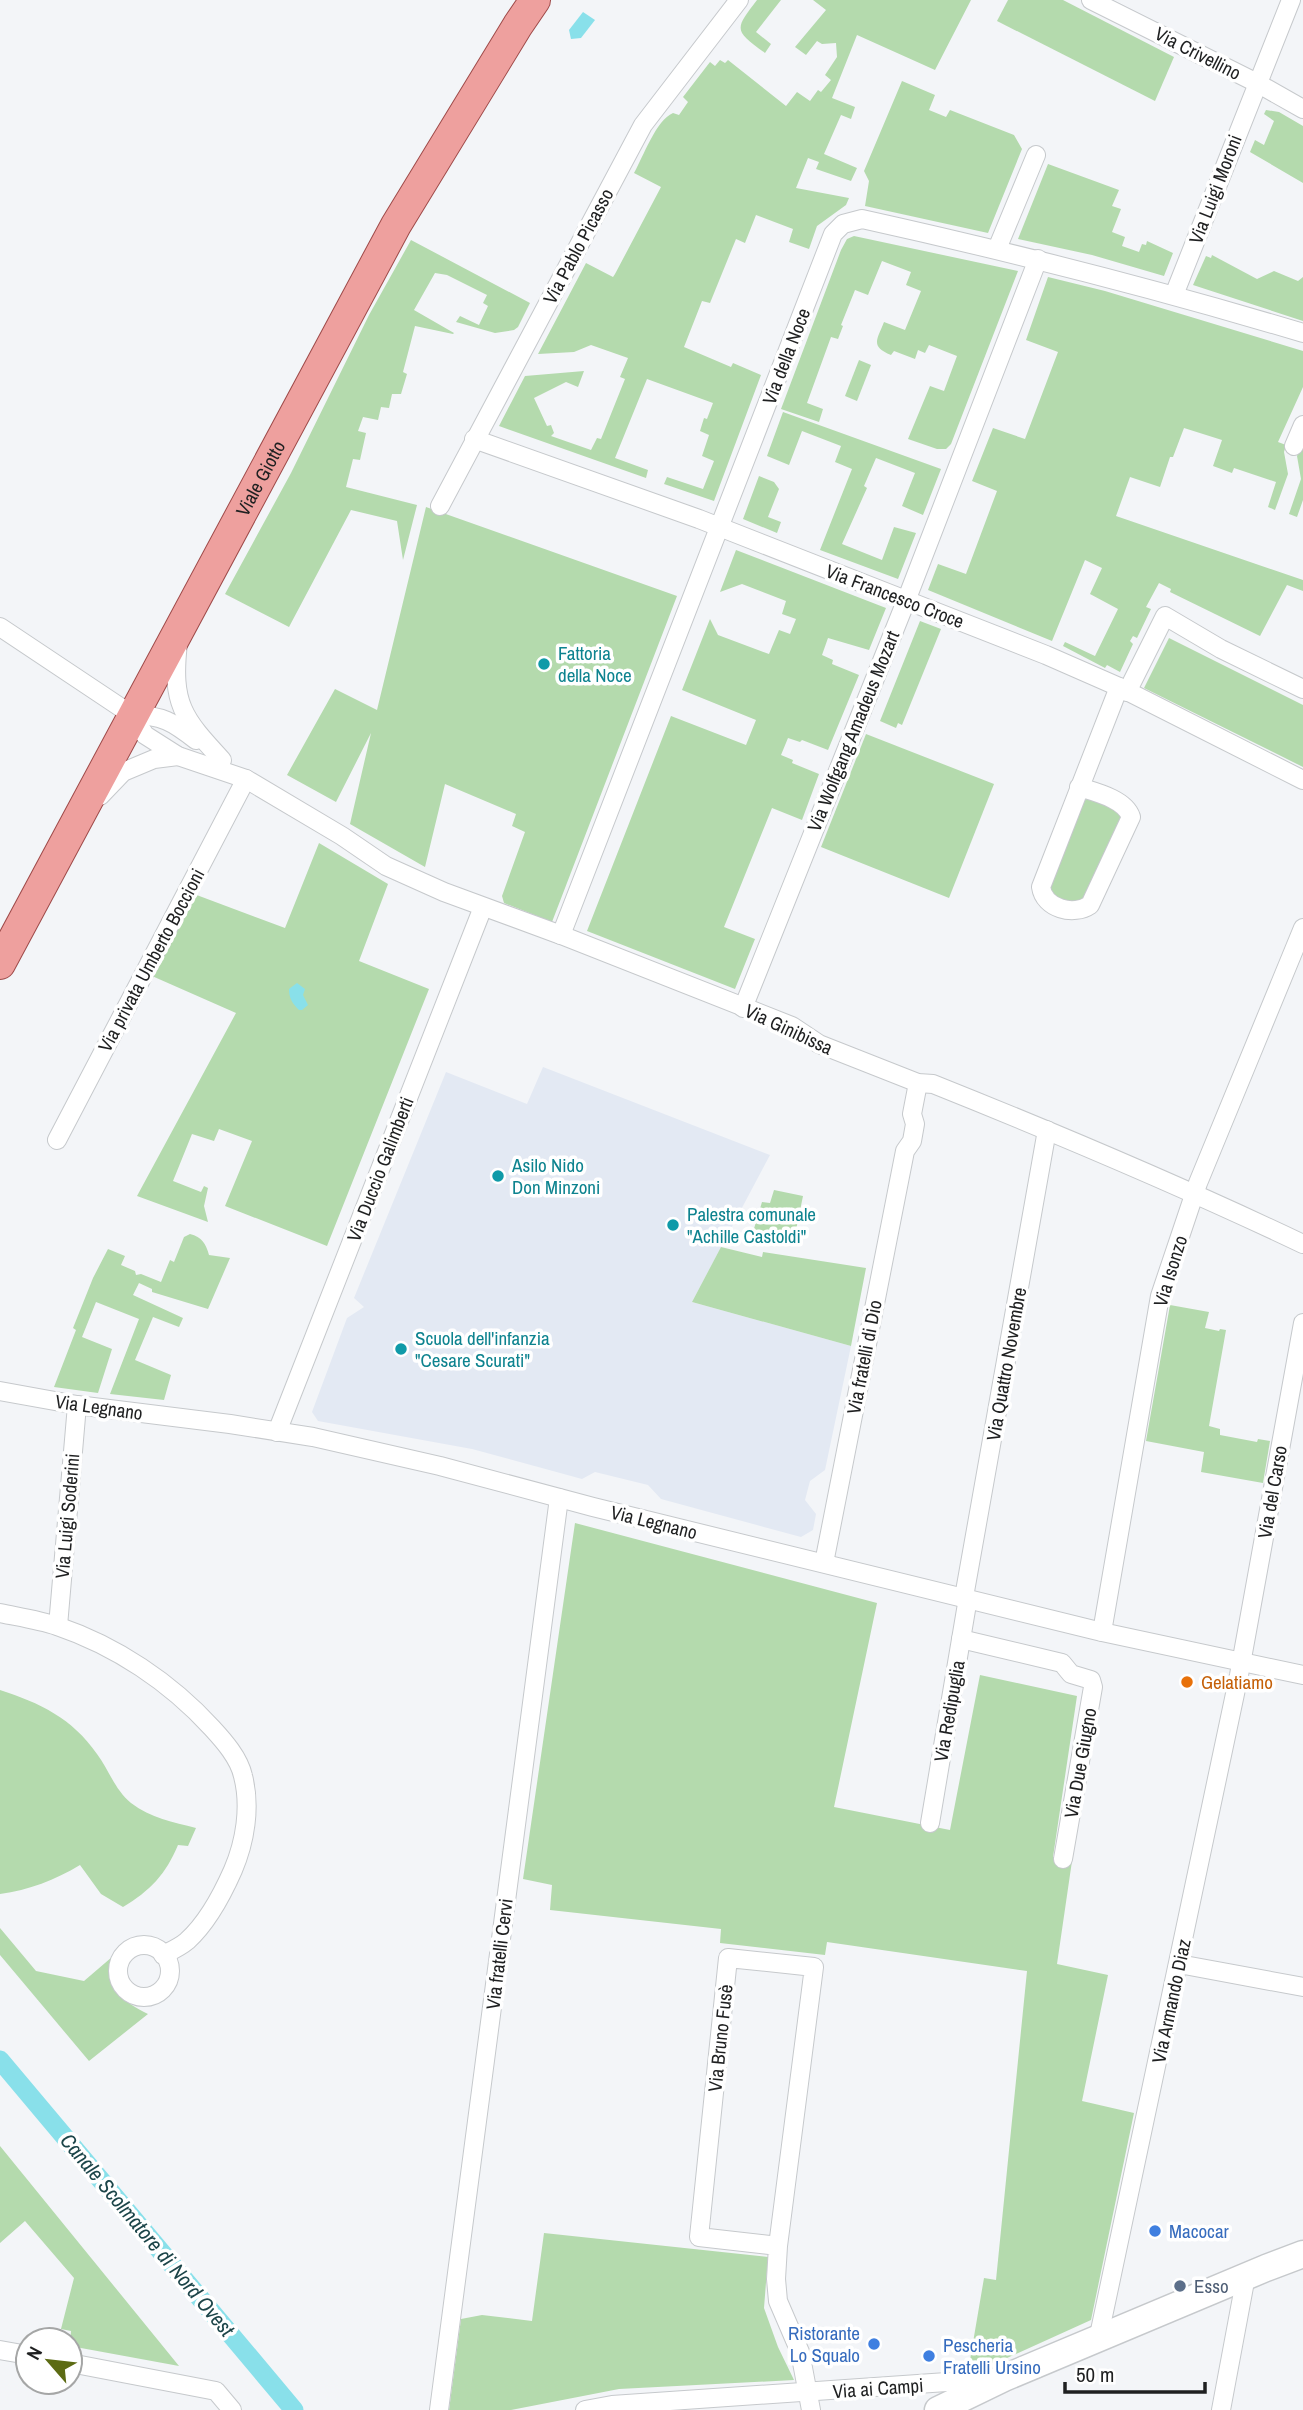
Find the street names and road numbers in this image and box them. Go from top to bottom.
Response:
street label: Via Crivellino [1151,20,1245,86]
street label: Via Luigi Moroni [1182,131,1248,247]
street label: Via Pablo Picasso [537,184,619,308]
street label: Via della Noce [756,304,816,408]
street label: Viale Giotto [229,436,291,521]
street label: Via Francesco Croce [822,558,968,634]
street label: Via Wolfgang Amadeus Mozart [801,626,905,835]
street label: Via privata Umberto Boccioni [92,864,210,1056]
street label: Via Ginibissa [741,997,837,1061]
street label: Via Duccio Galimberti [340,1093,420,1245]
street label: Via Isonzo [1147,1232,1193,1310]
street label: Via Quattro Novembre [980,1285,1032,1443]
street label: Via fratelli di Dio [840,1298,888,1416]
street label: Via Legnano [54,1388,144,1426]
street label: Via del Carso [1251,1443,1293,1541]
street label: Via Luigi Soderini [49,1452,85,1580]
street label: Via Legnano [608,1499,700,1545]
street label: Via Redipuglia [927,1658,971,1764]
street label: Via Due Giugno [1058,1706,1102,1820]
street label: Via fratelli Cervi [479,1897,519,2011]
street label: Via Armando Diaz [1145,1936,1197,2065]
street label: Via Bruno Fusè [701,1983,739,2093]
street label: Via ai Campi [832,2372,924,2404]

